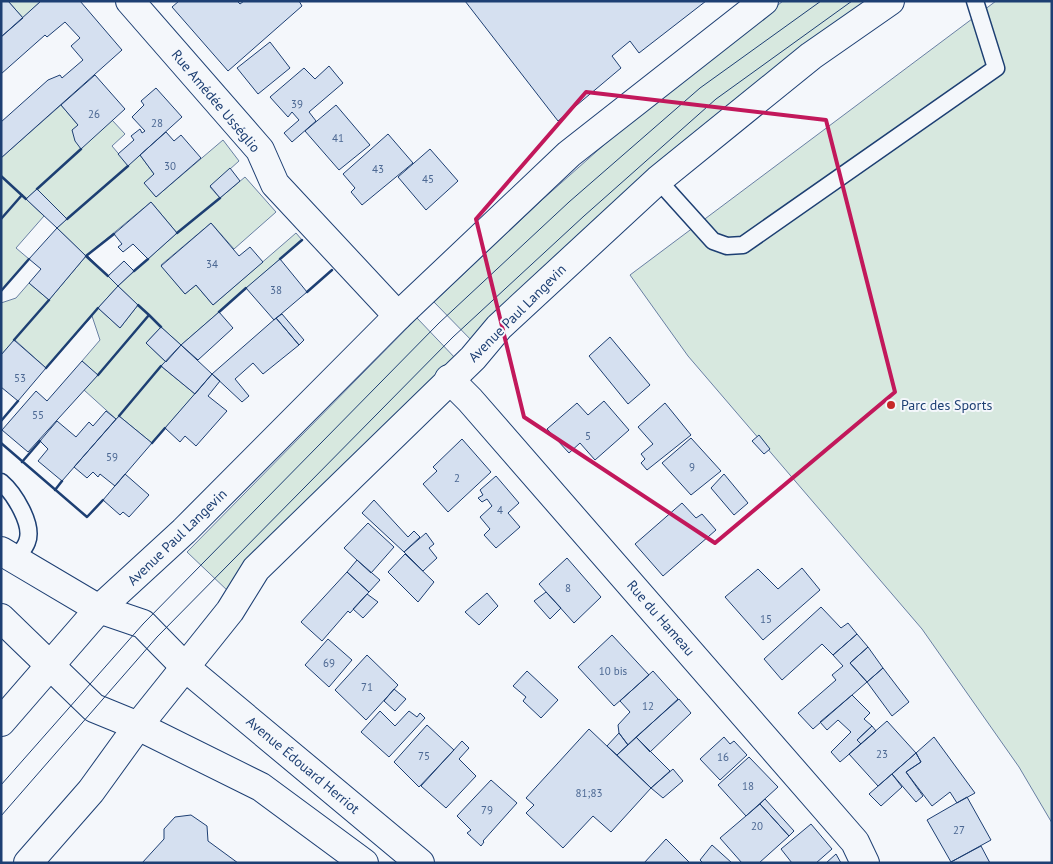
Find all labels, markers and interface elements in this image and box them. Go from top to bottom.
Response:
street label: Rue Amédée Usséglio [168,46,264,156]
house number: 39 [291,97,303,111]
house number: 26 [88,107,100,121]
house number: 28 [151,116,163,130]
house number: 41 [332,131,344,145]
house number: 30 [164,159,176,173]
house number: 43 [372,162,384,176]
house number: 45 [422,172,434,186]
house number: 34 [206,257,218,271]
street label: Avenue Paul Langevin [464,260,570,366]
house number: 38 [270,283,282,297]
house number: 53 [14,371,26,385]
place label: Parc des Sports [901,396,992,414]
marker: Parc des Sports [885,399,897,411]
house number: 55 [32,408,44,422]
house number: 5 [585,429,591,443]
house number: 59 [106,450,118,464]
house number: 9 [689,460,695,474]
house number: 2 [454,471,460,485]
street label: Avenue Paul Langevin [124,485,230,589]
house number: 4 [497,503,503,517]
street label: Rue du Hameau [623,576,699,660]
house number: 8 [565,581,571,595]
house number: 15 [760,612,772,626]
house number: 69 [323,656,335,670]
house number: 10 bis [599,664,628,678]
house number: 71 [361,680,373,694]
house number: 12 [642,699,654,713]
street label: Avenue Édouard Herriot [243,712,364,818]
house number: 23 [876,747,888,761]
house number: 75 [418,749,430,763]
house number: 16 [717,750,729,764]
house number: 18 [742,779,754,793]
house number: 81;83 [576,786,602,800]
house number: 79 [481,803,493,817]
house number: 20 [751,819,763,833]
house number: 27 [953,823,965,837]

